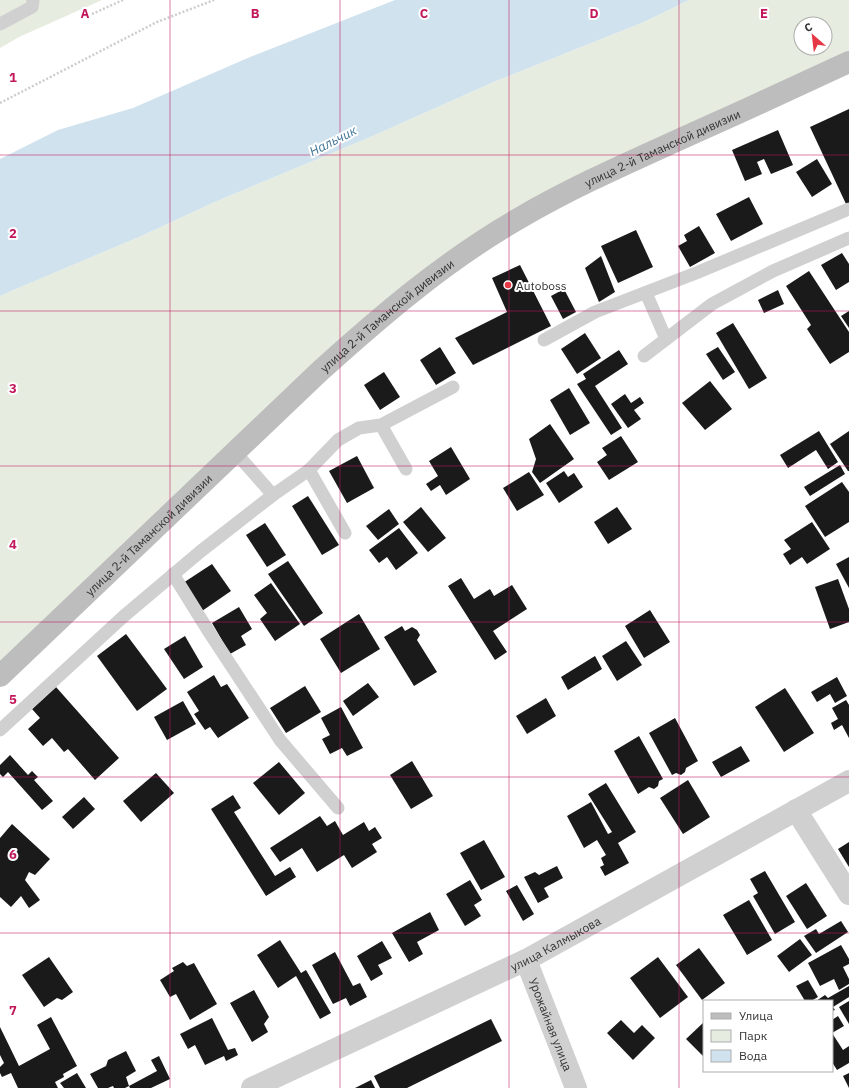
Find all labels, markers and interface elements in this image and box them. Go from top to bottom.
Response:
text: A [81,5,90,22]
text: B [251,5,260,22]
text: C [420,5,429,22]
text: D [589,5,599,22]
text: E [760,5,768,22]
north arrow [793,16,833,56]
text: С [802,19,815,35]
text: 1 [9,69,17,86]
street label: улица 2-й Таманской дивизии [582,106,742,190]
water label: Нальчик [306,122,360,160]
text: 2 [9,225,17,242]
street label: улица 2-й Таманской дивизии [317,256,457,375]
place label: Autoboss [516,278,567,293]
marker: Autoboss [503,280,513,290]
text: 3 [9,380,17,397]
street label: улица 2-й Таманской дивизии [82,471,215,598]
text: 4 [9,536,17,553]
text: 5 [9,691,17,708]
text: 6 [9,846,17,863]
street label: улица Калмыкова [508,913,604,974]
street label: Урожайная улица [526,976,576,1074]
legend [703,1000,833,1072]
text: 7 [9,1002,17,1019]
text: Улица [739,1008,773,1023]
text: Парк [739,1028,768,1043]
text: Вода [739,1048,768,1063]

